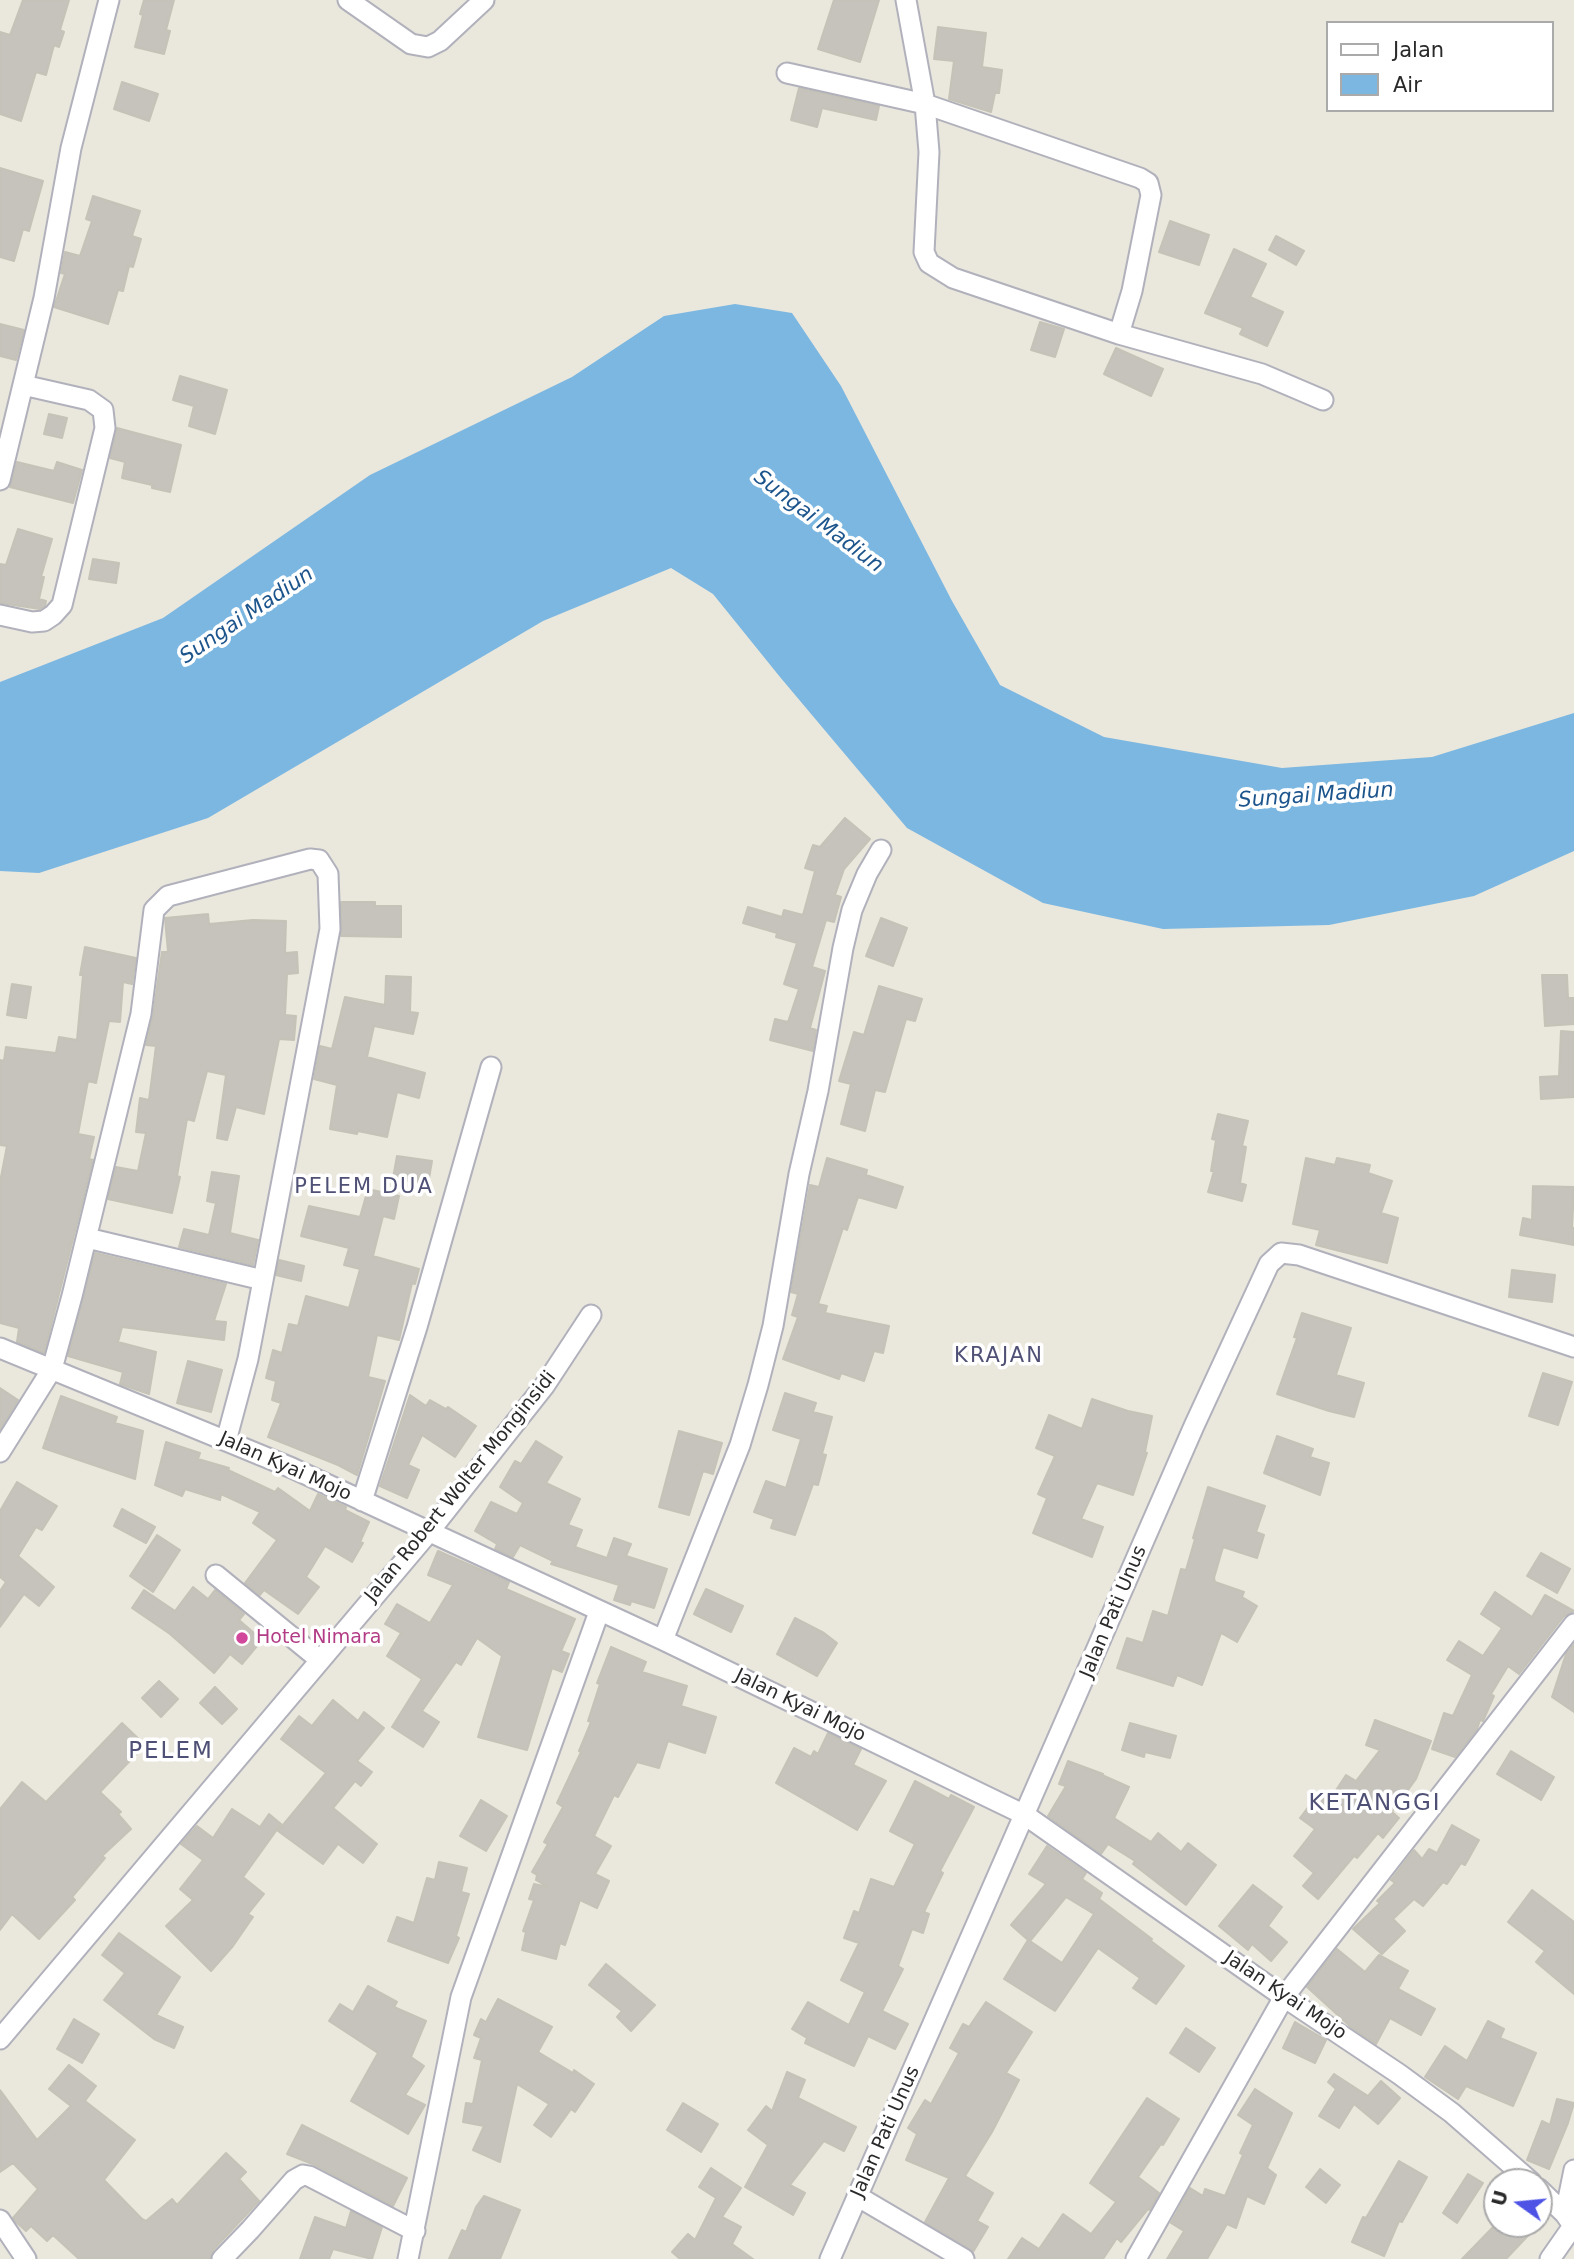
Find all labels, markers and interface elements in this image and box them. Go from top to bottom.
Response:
legend [1326,21,1553,112]
text: Jalan [1393,38,1444,62]
text: Air [1393,73,1422,97]
water label: Sungai Madiun [748,465,888,579]
water label: Sungai Madiun [176,562,318,670]
water label: Sungai Madiun [1238,778,1394,814]
district label: PELEM DUA [295,1175,433,1201]
district label: KRAJAN [955,1344,1043,1370]
street label: Jalan Robert Wolter Monginsidi [361,1367,561,1607]
street label: Jalan Kyai Mojo [215,1428,355,1506]
street label: Jalan Pati Unus [1076,1543,1152,1681]
place label: Hotel Nimara [256,1627,381,1649]
marker: Hotel Nimara [234,1630,250,1646]
street label: Jalan Kyai Mojo [731,1665,869,1747]
district label: PELEM [129,1738,213,1766]
district label: KETANGGI [1309,1790,1441,1818]
street label: Jalan Kyai Mojo [1220,1947,1350,2045]
street label: Jalan Pati Unus [847,2063,925,2201]
north arrow [1483,2168,1553,2238]
text: U [1487,2188,1512,2208]

